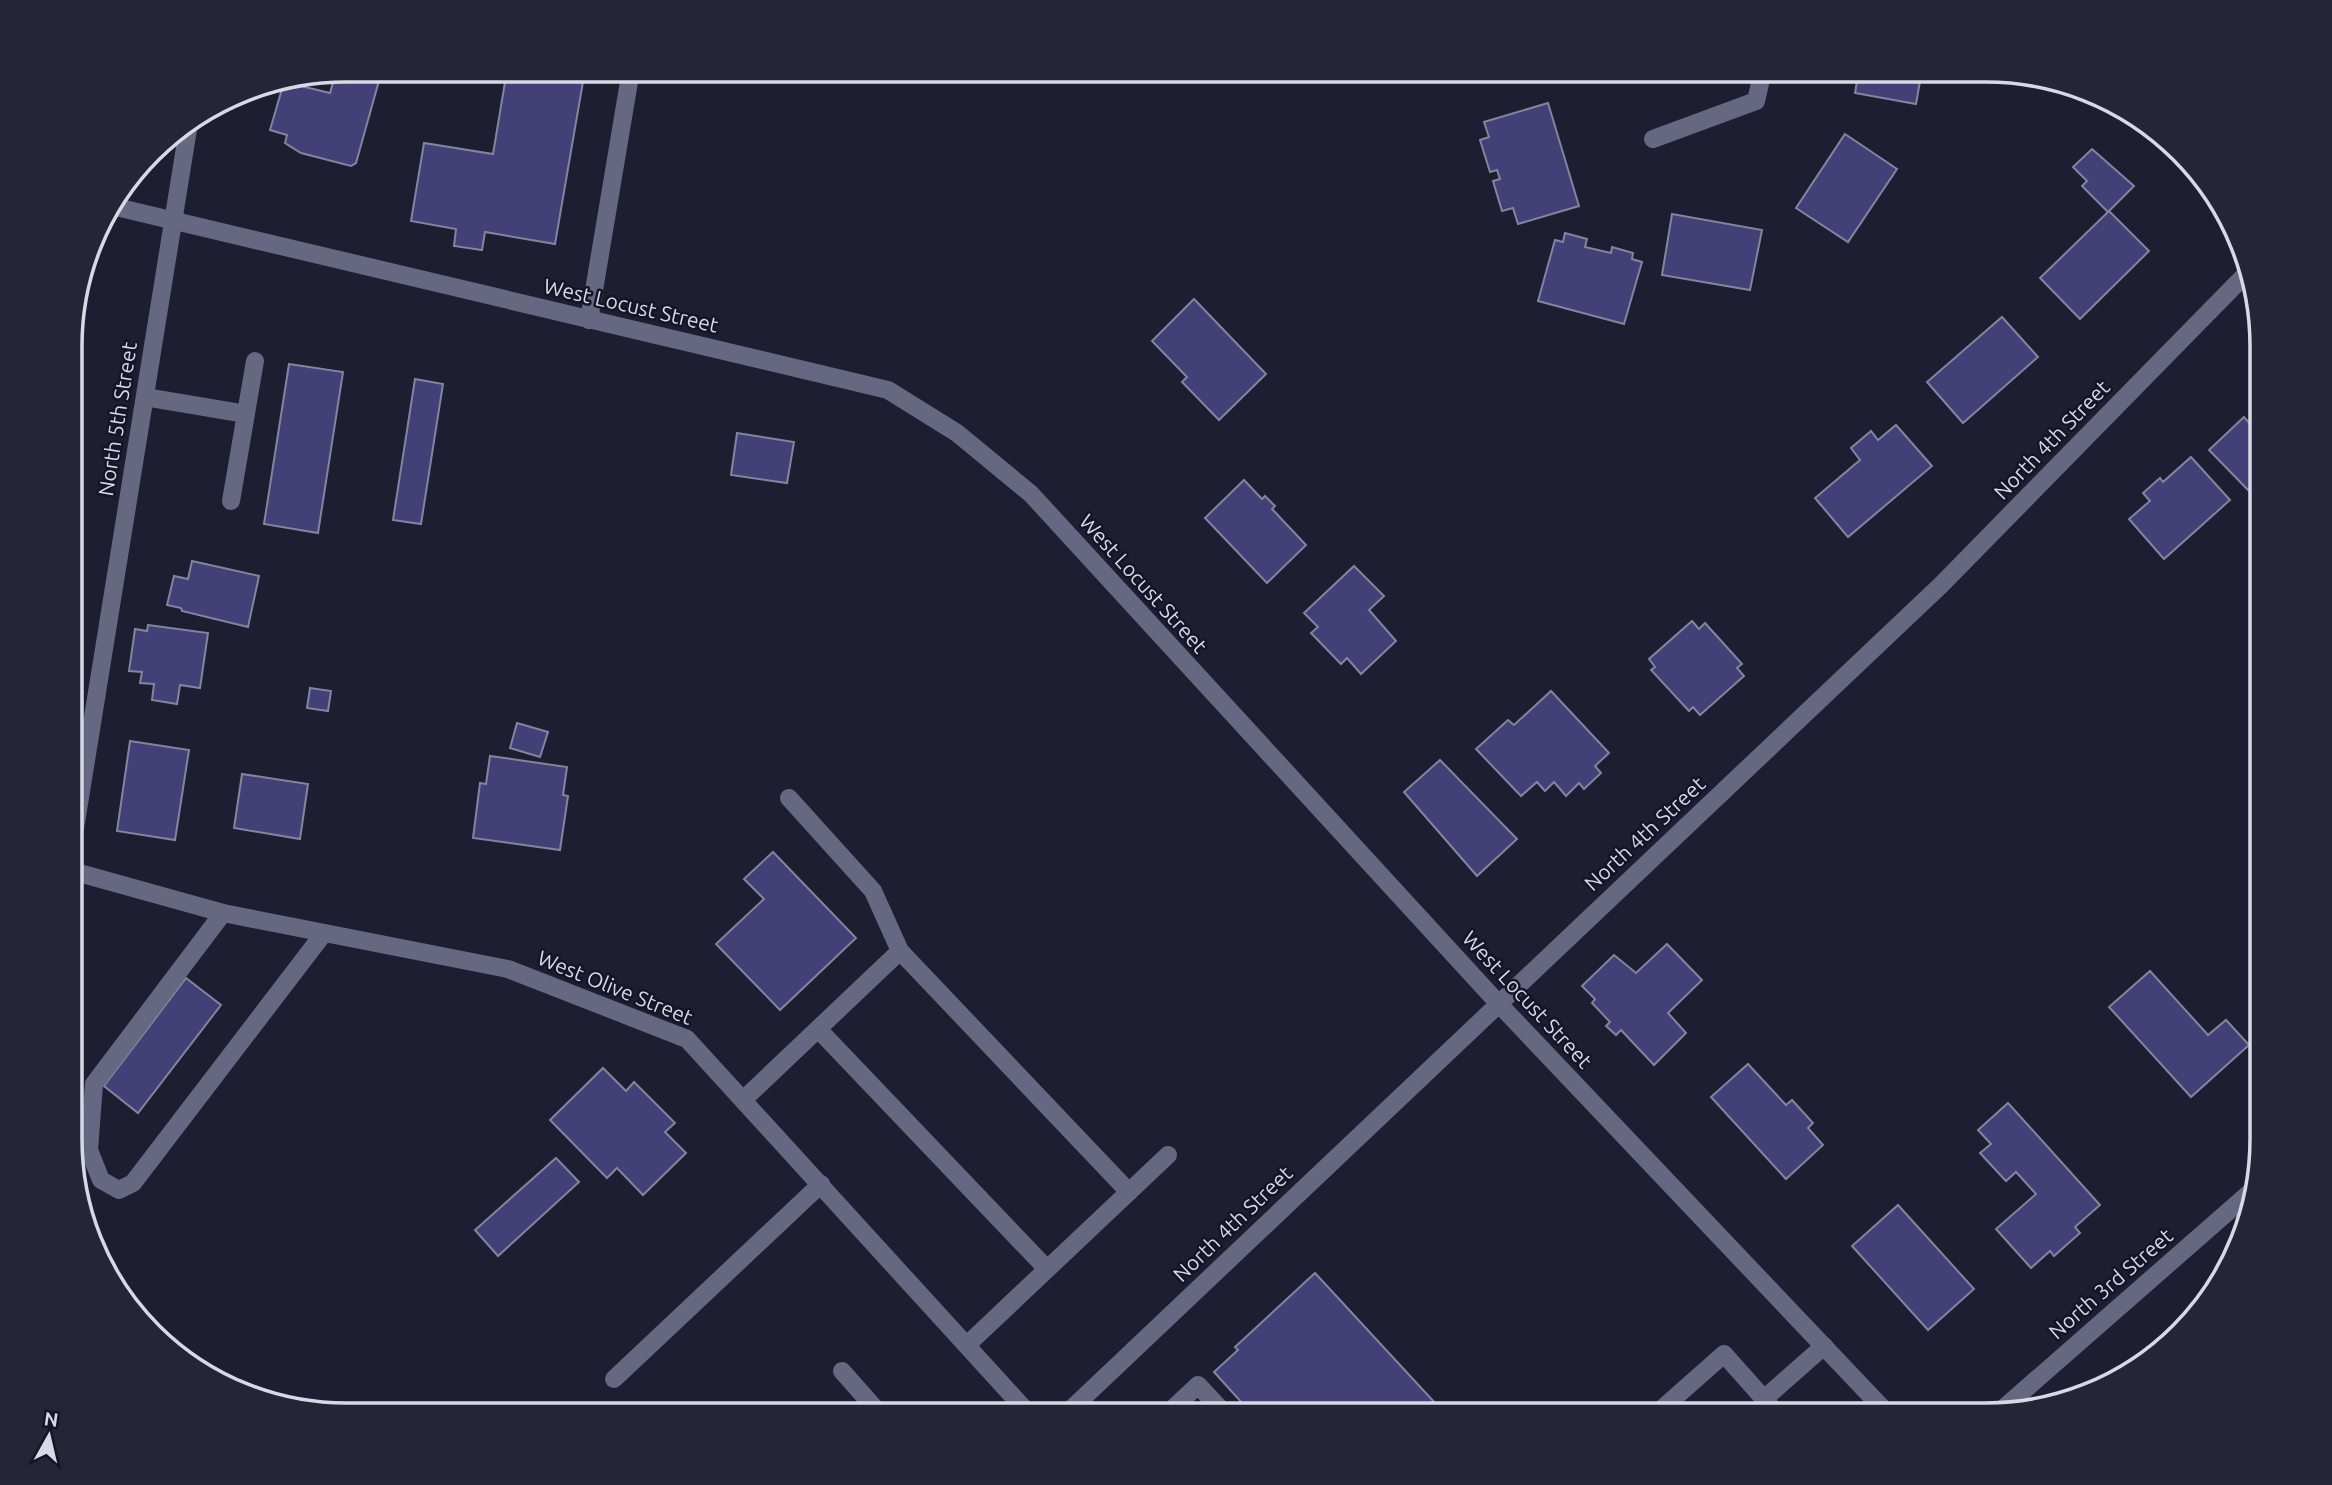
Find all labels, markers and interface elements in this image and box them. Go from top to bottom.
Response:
street label: West Locust Street [542,273,721,337]
street label: North 5th Street [93,340,141,498]
street label: North 4th Street [1989,375,2114,504]
street label: West Locust Street [1075,509,1212,658]
street label: North 4th Street [1579,771,1709,895]
street label: West Locust Street [1458,926,1597,1073]
street label: West Olive Street [534,945,696,1029]
street label: North 4th Street [1168,1161,1297,1286]
street label: North 3rd Street [2044,1223,2177,1343]
north arrow [14,1401,84,1471]
text: N [43,1407,60,1431]

